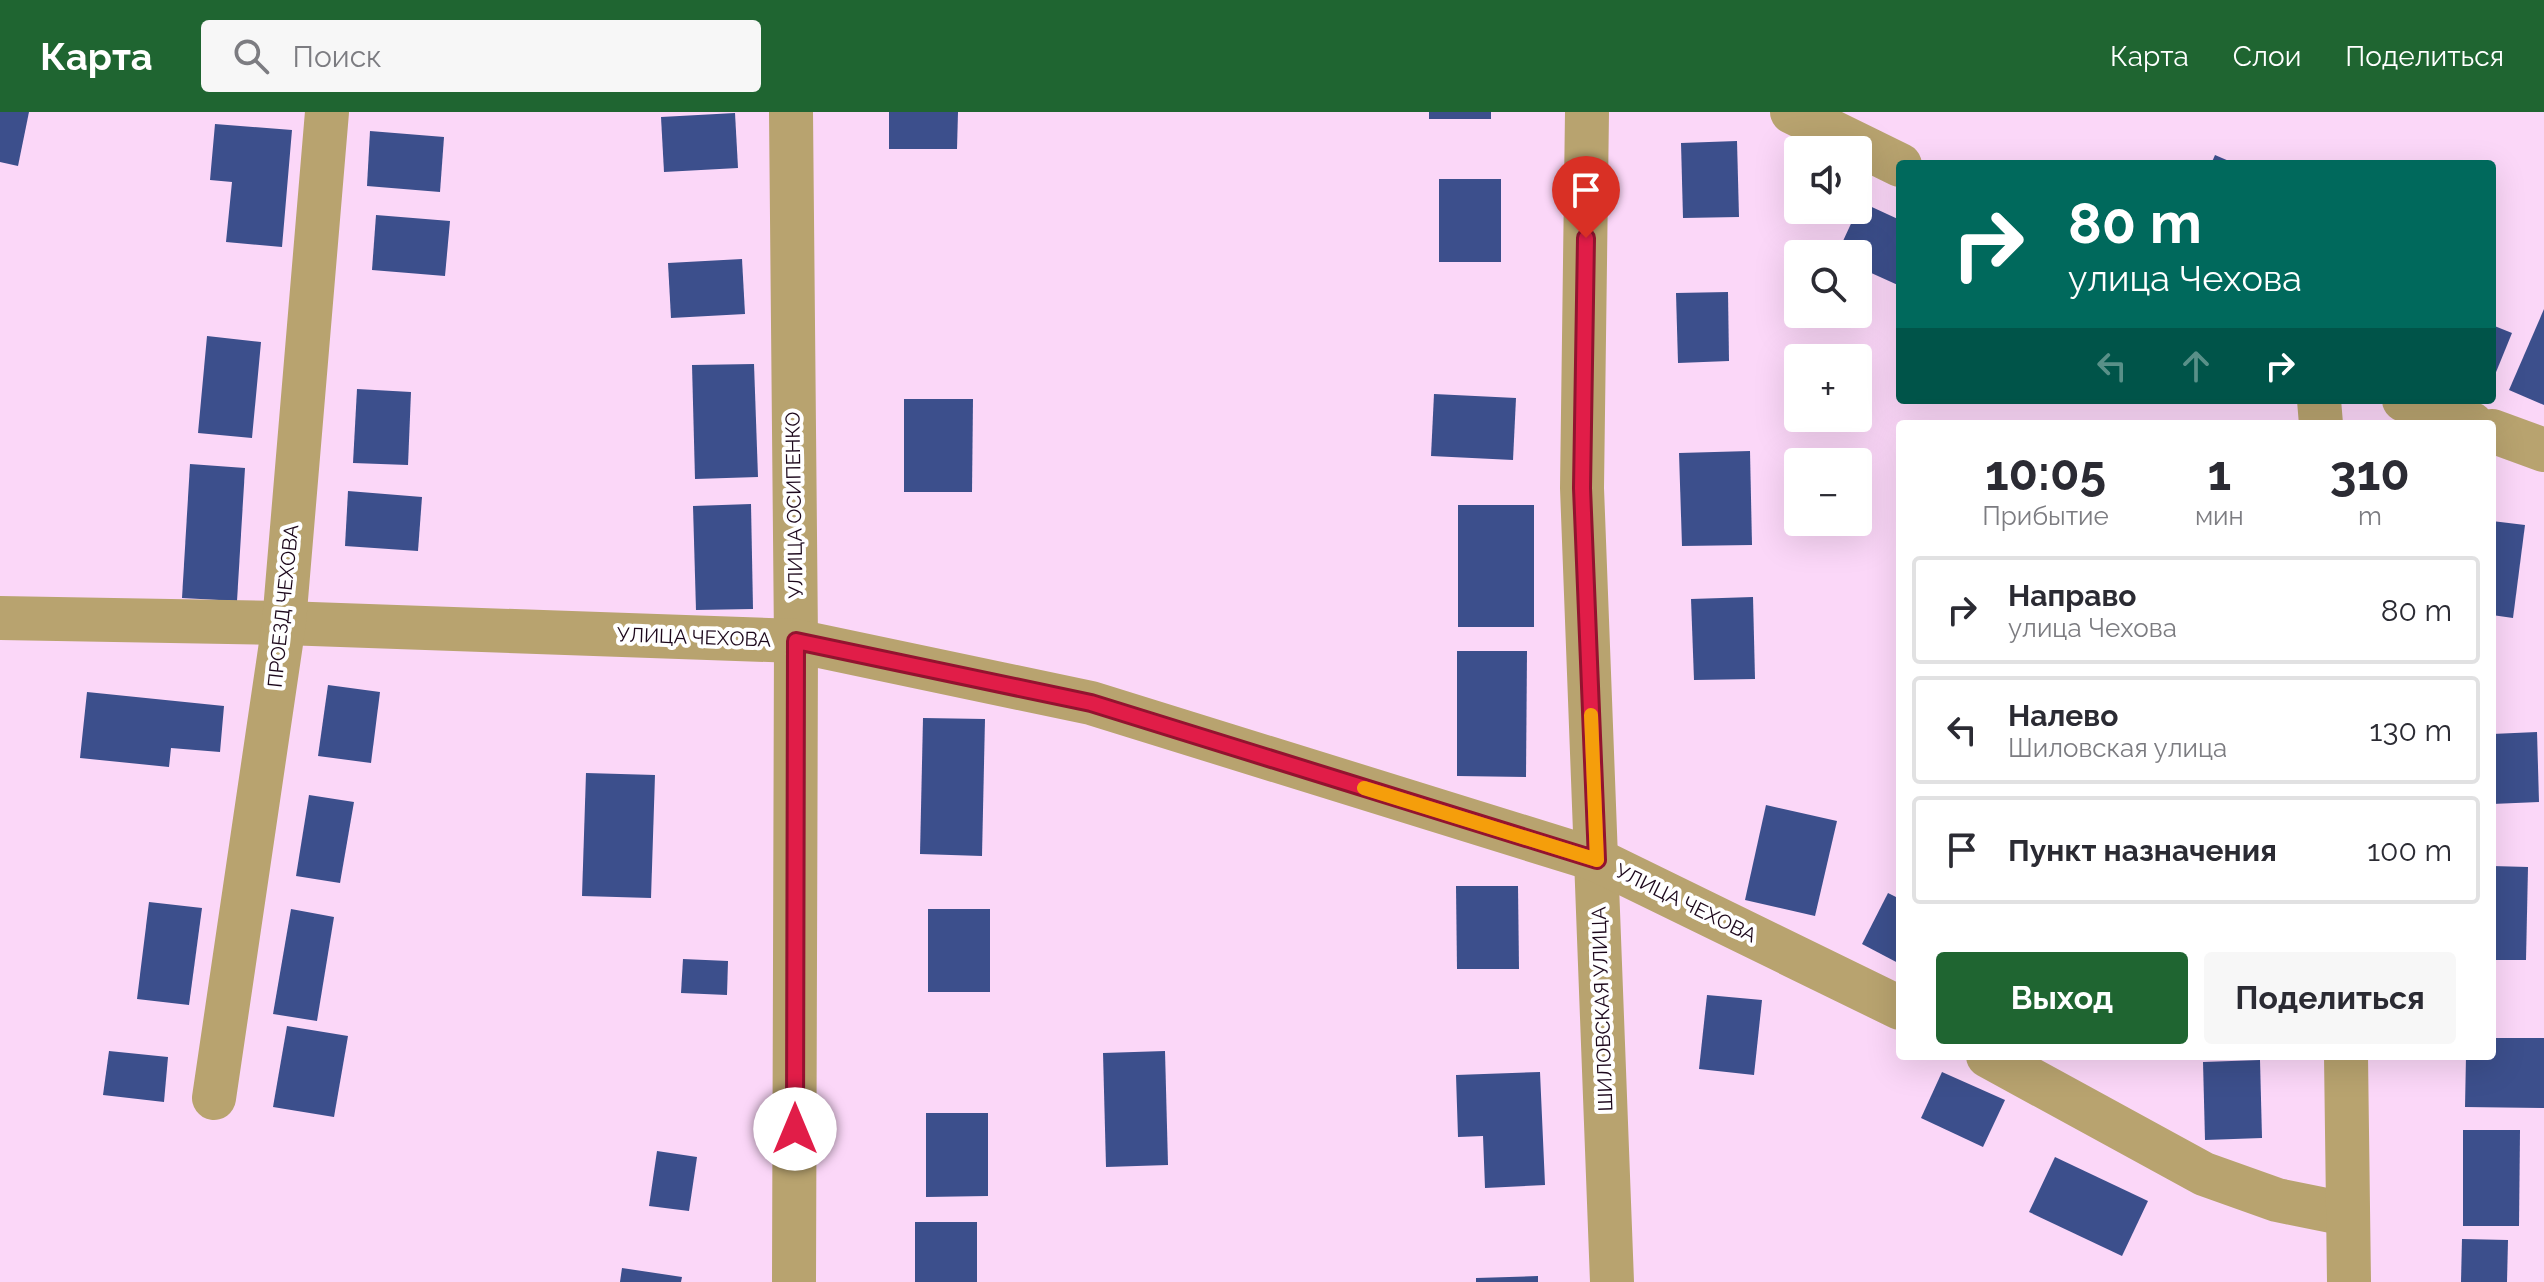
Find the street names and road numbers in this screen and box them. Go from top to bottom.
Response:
street label: УЛИЦА ОСИПЕНКО [780,411,808,599]
street label: ПРОЕЗД ЧЕХОВА [263,523,304,689]
street label: УЛИЦА ЧЕХОВА [617,622,772,652]
street label: УЛИЦА ЧЕХОВА [1612,858,1761,948]
street label: ШИЛОВСКАЯ УЛИЦА [1586,906,1618,1112]

